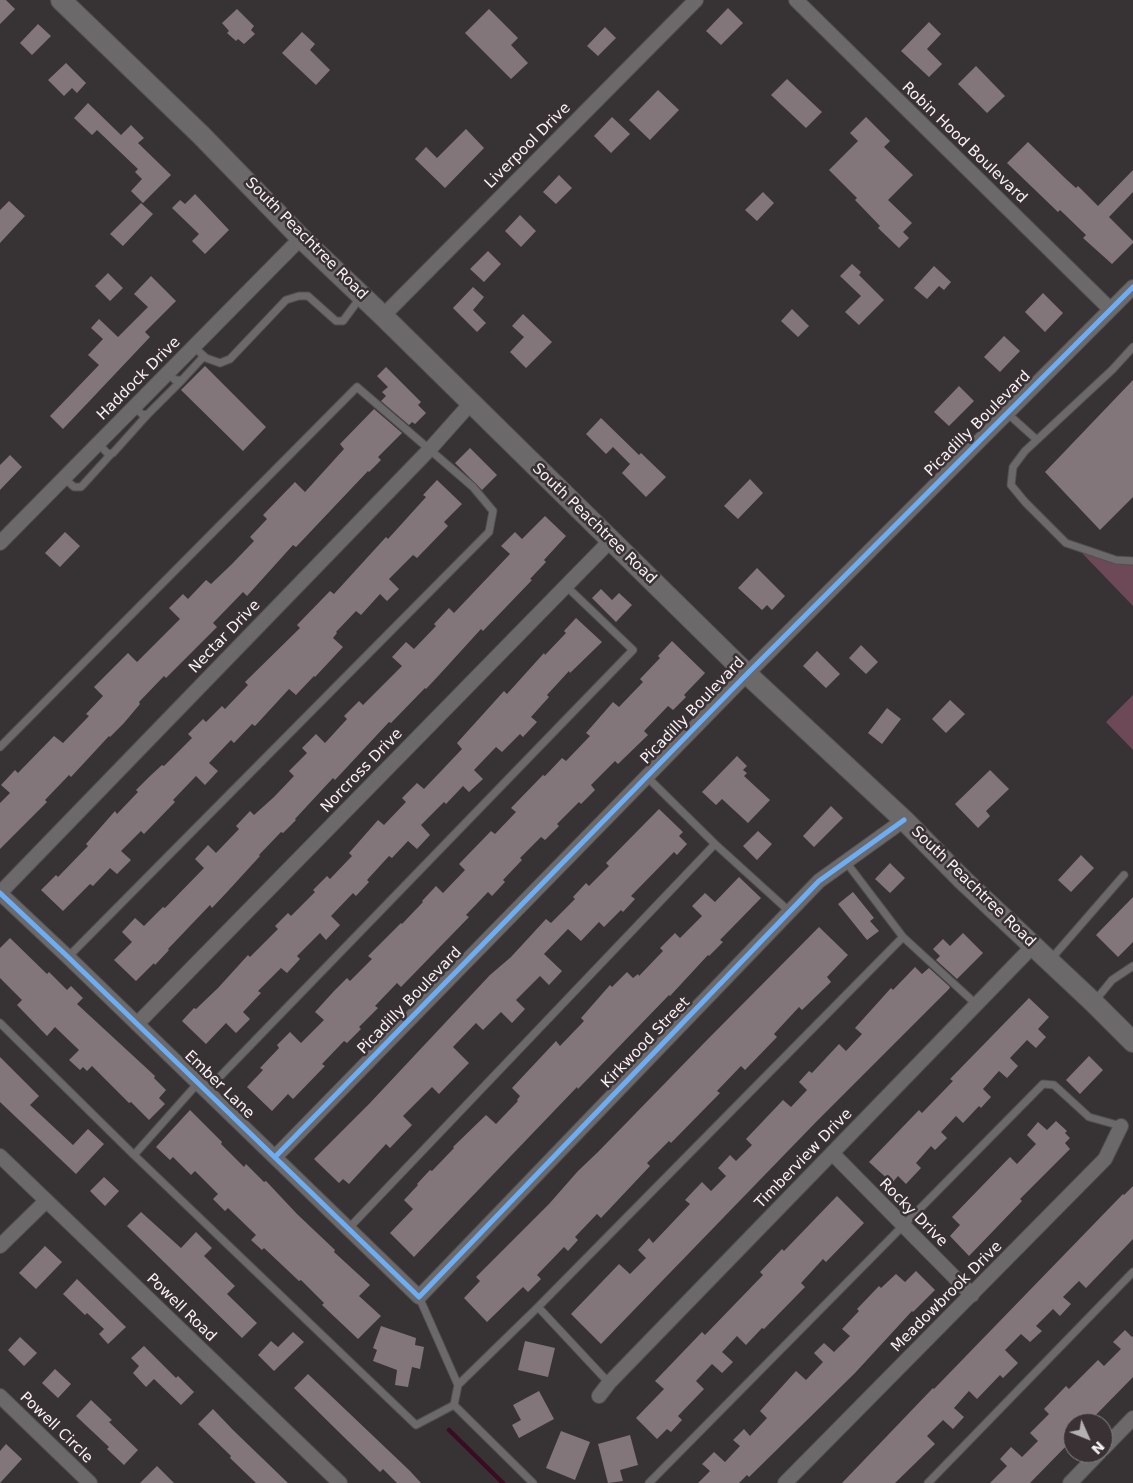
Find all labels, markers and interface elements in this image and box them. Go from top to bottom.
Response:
street label: Robin Hood Boulevard [898,79,1030,207]
street label: Liverpool Drive [481,99,575,193]
street label: South Peachtree Road [241,174,371,304]
street label: Haddock Drive [94,334,184,424]
street label: Picadilly Boulevard [921,367,1035,481]
street label: South Peachtree Road [528,460,660,588]
street label: Nectar Drive [186,597,264,677]
street label: Picadilly Boulevard [637,654,749,768]
street label: Norcross Drive [317,725,407,817]
street label: South Peachtree Road [907,823,1039,951]
street label: Picadilly Boulevard [354,944,466,1058]
street label: Kirkwood Street [598,994,694,1092]
street label: Ember Lane [180,1047,258,1123]
street label: Timberview Drive [752,1105,856,1213]
street label: Rocky Drive [875,1175,951,1251]
street label: Meadowbrook Drive [888,1238,1006,1356]
street label: Powell Road [142,1270,220,1346]
street label: Powell Circle [16,1389,96,1467]
north arrow [1063,1413,1113,1463]
text: N [1088,1438,1108,1457]

